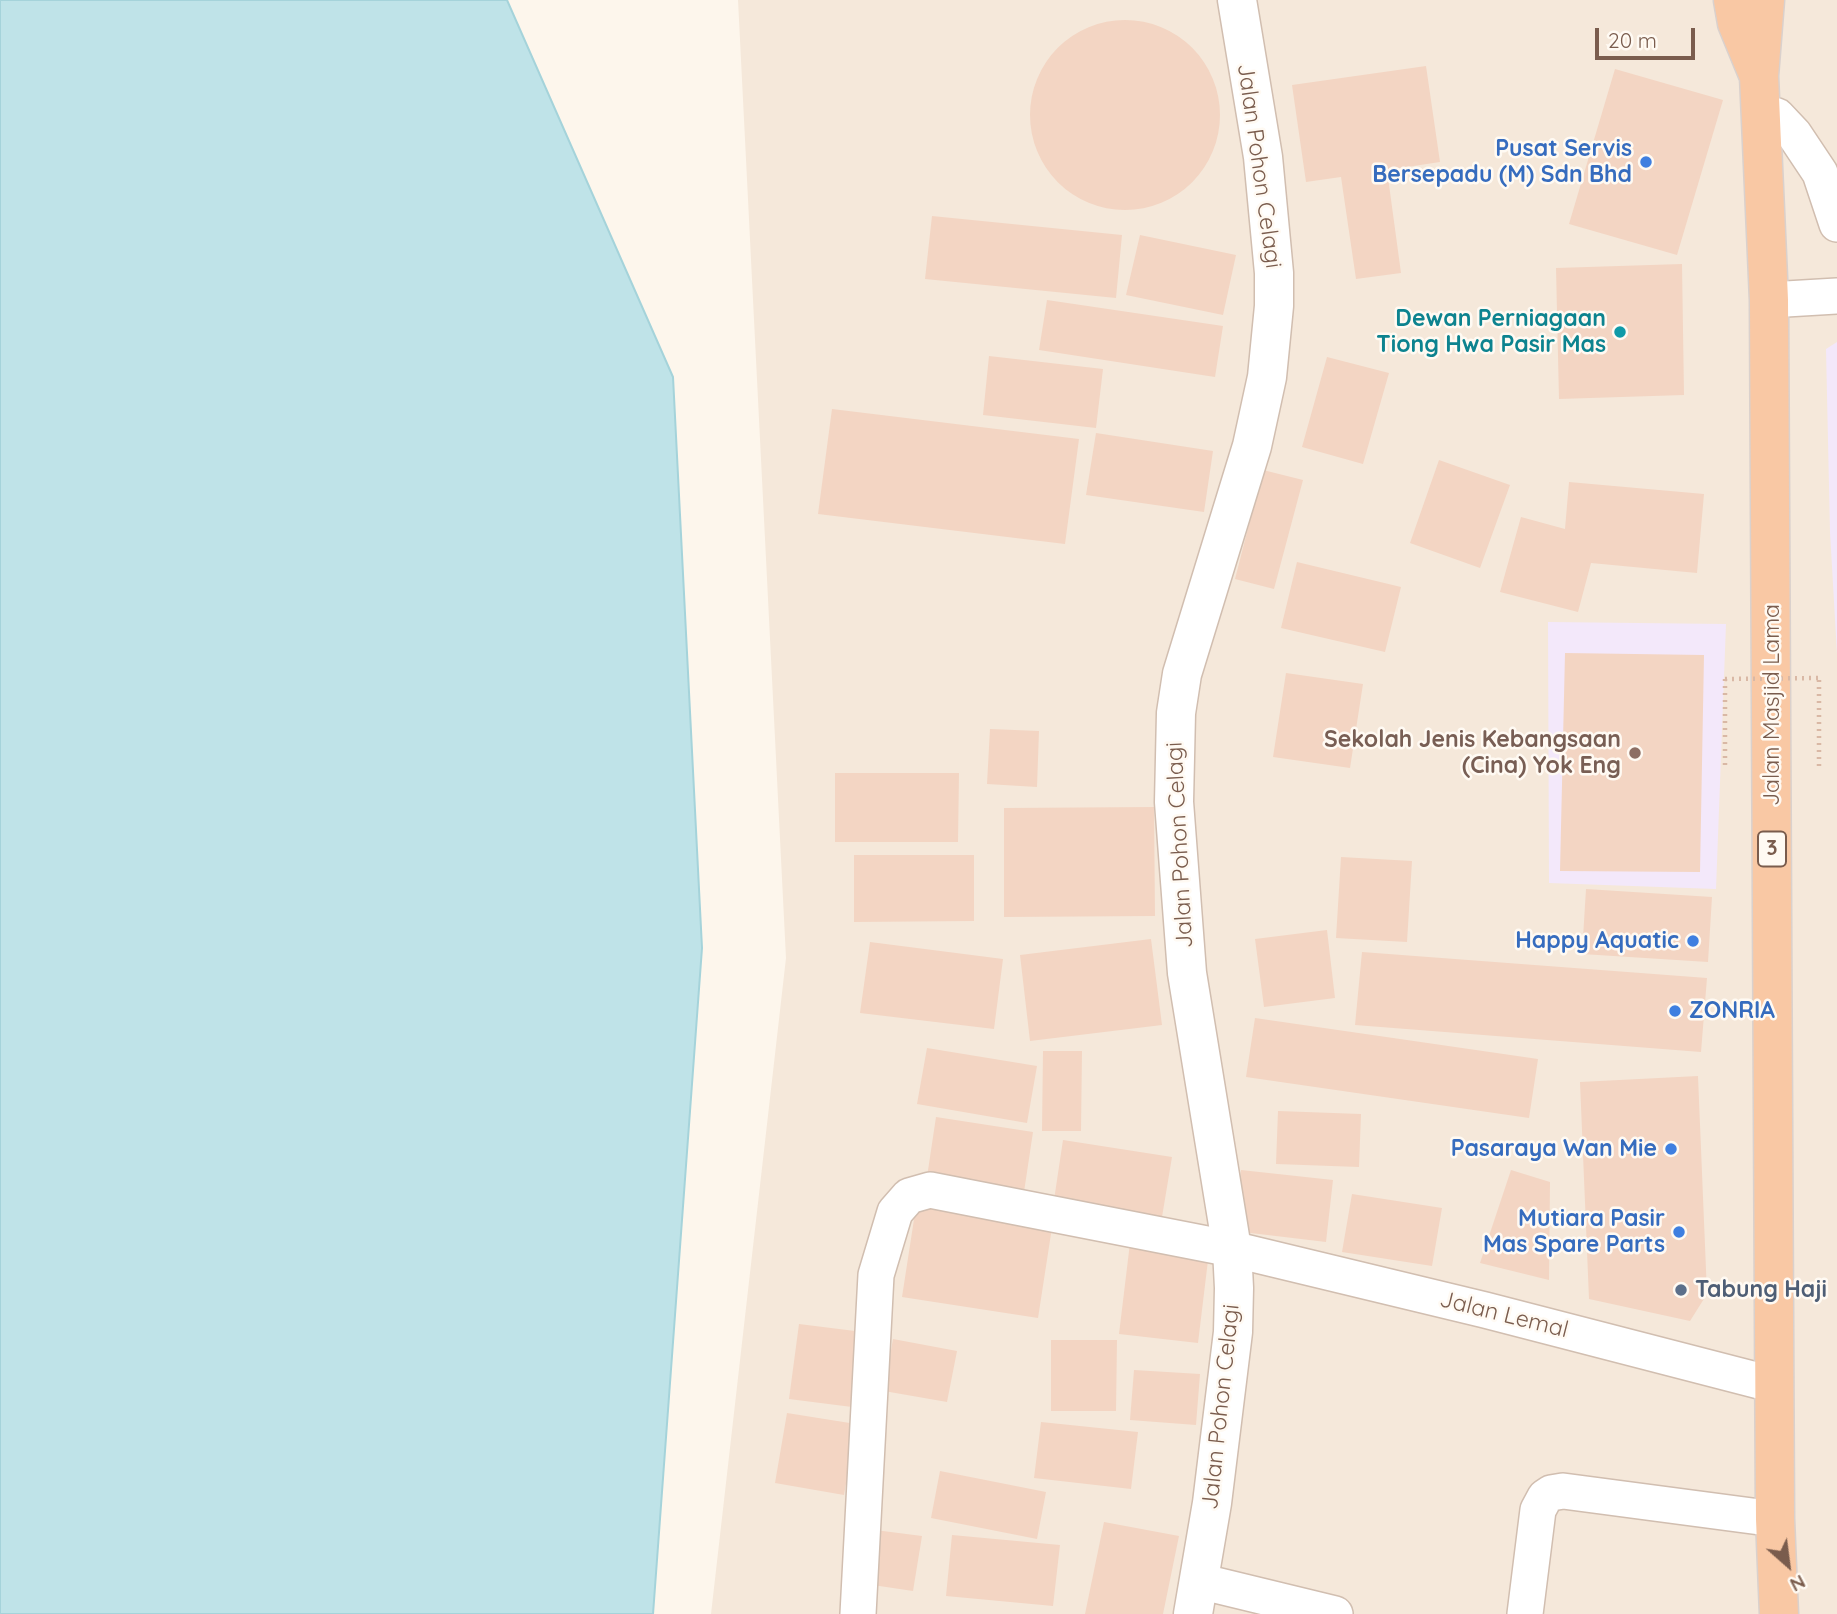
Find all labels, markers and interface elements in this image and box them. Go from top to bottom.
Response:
scale bar [1599,14,1699,58]
text: 20 m [1608,27,1657,53]
street label: Jalan Pohon Celagi [1231,62,1287,270]
place label: Pusat Servis Bersepadu (M) Sdn Bhd [1372,135,1632,189]
marker: Pusat Servis Bersepadu (M) Sdn Bhd [1638,154,1654,170]
place label: Dewan Perniagaan Tiong Hwa Pasir Mas [1376,305,1606,359]
marker: Dewan Perniagaan Tiong Hwa Pasir Mas [1612,324,1628,340]
street label: Jalan Masjid Lama [1758,604,1786,806]
place label: Sekolah Jenis Kebangsaan (Cina) Yok Eng [1324,726,1621,780]
street label: Jalan Pohon Celagi [1161,741,1199,949]
marker: Sekolah Jenis Kebangsaan (Cina) Yok Eng [1627,745,1643,761]
road number: 3 [1758,832,1786,866]
place label: Happy Aquatic [1515,927,1679,955]
marker: Happy Aquatic [1685,933,1701,949]
place label: ZONRIA [1689,997,1775,1025]
marker: ZONRIA [1667,1003,1683,1019]
place label: Pasaraya Wan Mie [1451,1135,1657,1163]
marker: Pasaraya Wan Mie [1663,1141,1679,1157]
place label: Mutiara Pasir Mas Spare Parts [1483,1205,1665,1259]
marker: Mutiara Pasir Mas Spare Parts [1671,1224,1687,1240]
place label: Tabung Haji [1695,1276,1827,1304]
marker: Tabung Haji [1673,1282,1689,1298]
street label: Jalan Lemal [1437,1286,1571,1344]
street label: Jalan Pohon Celagi [1196,1303,1246,1511]
north arrow [1753,1530,1823,1600]
text: N [1786,1570,1810,1597]

